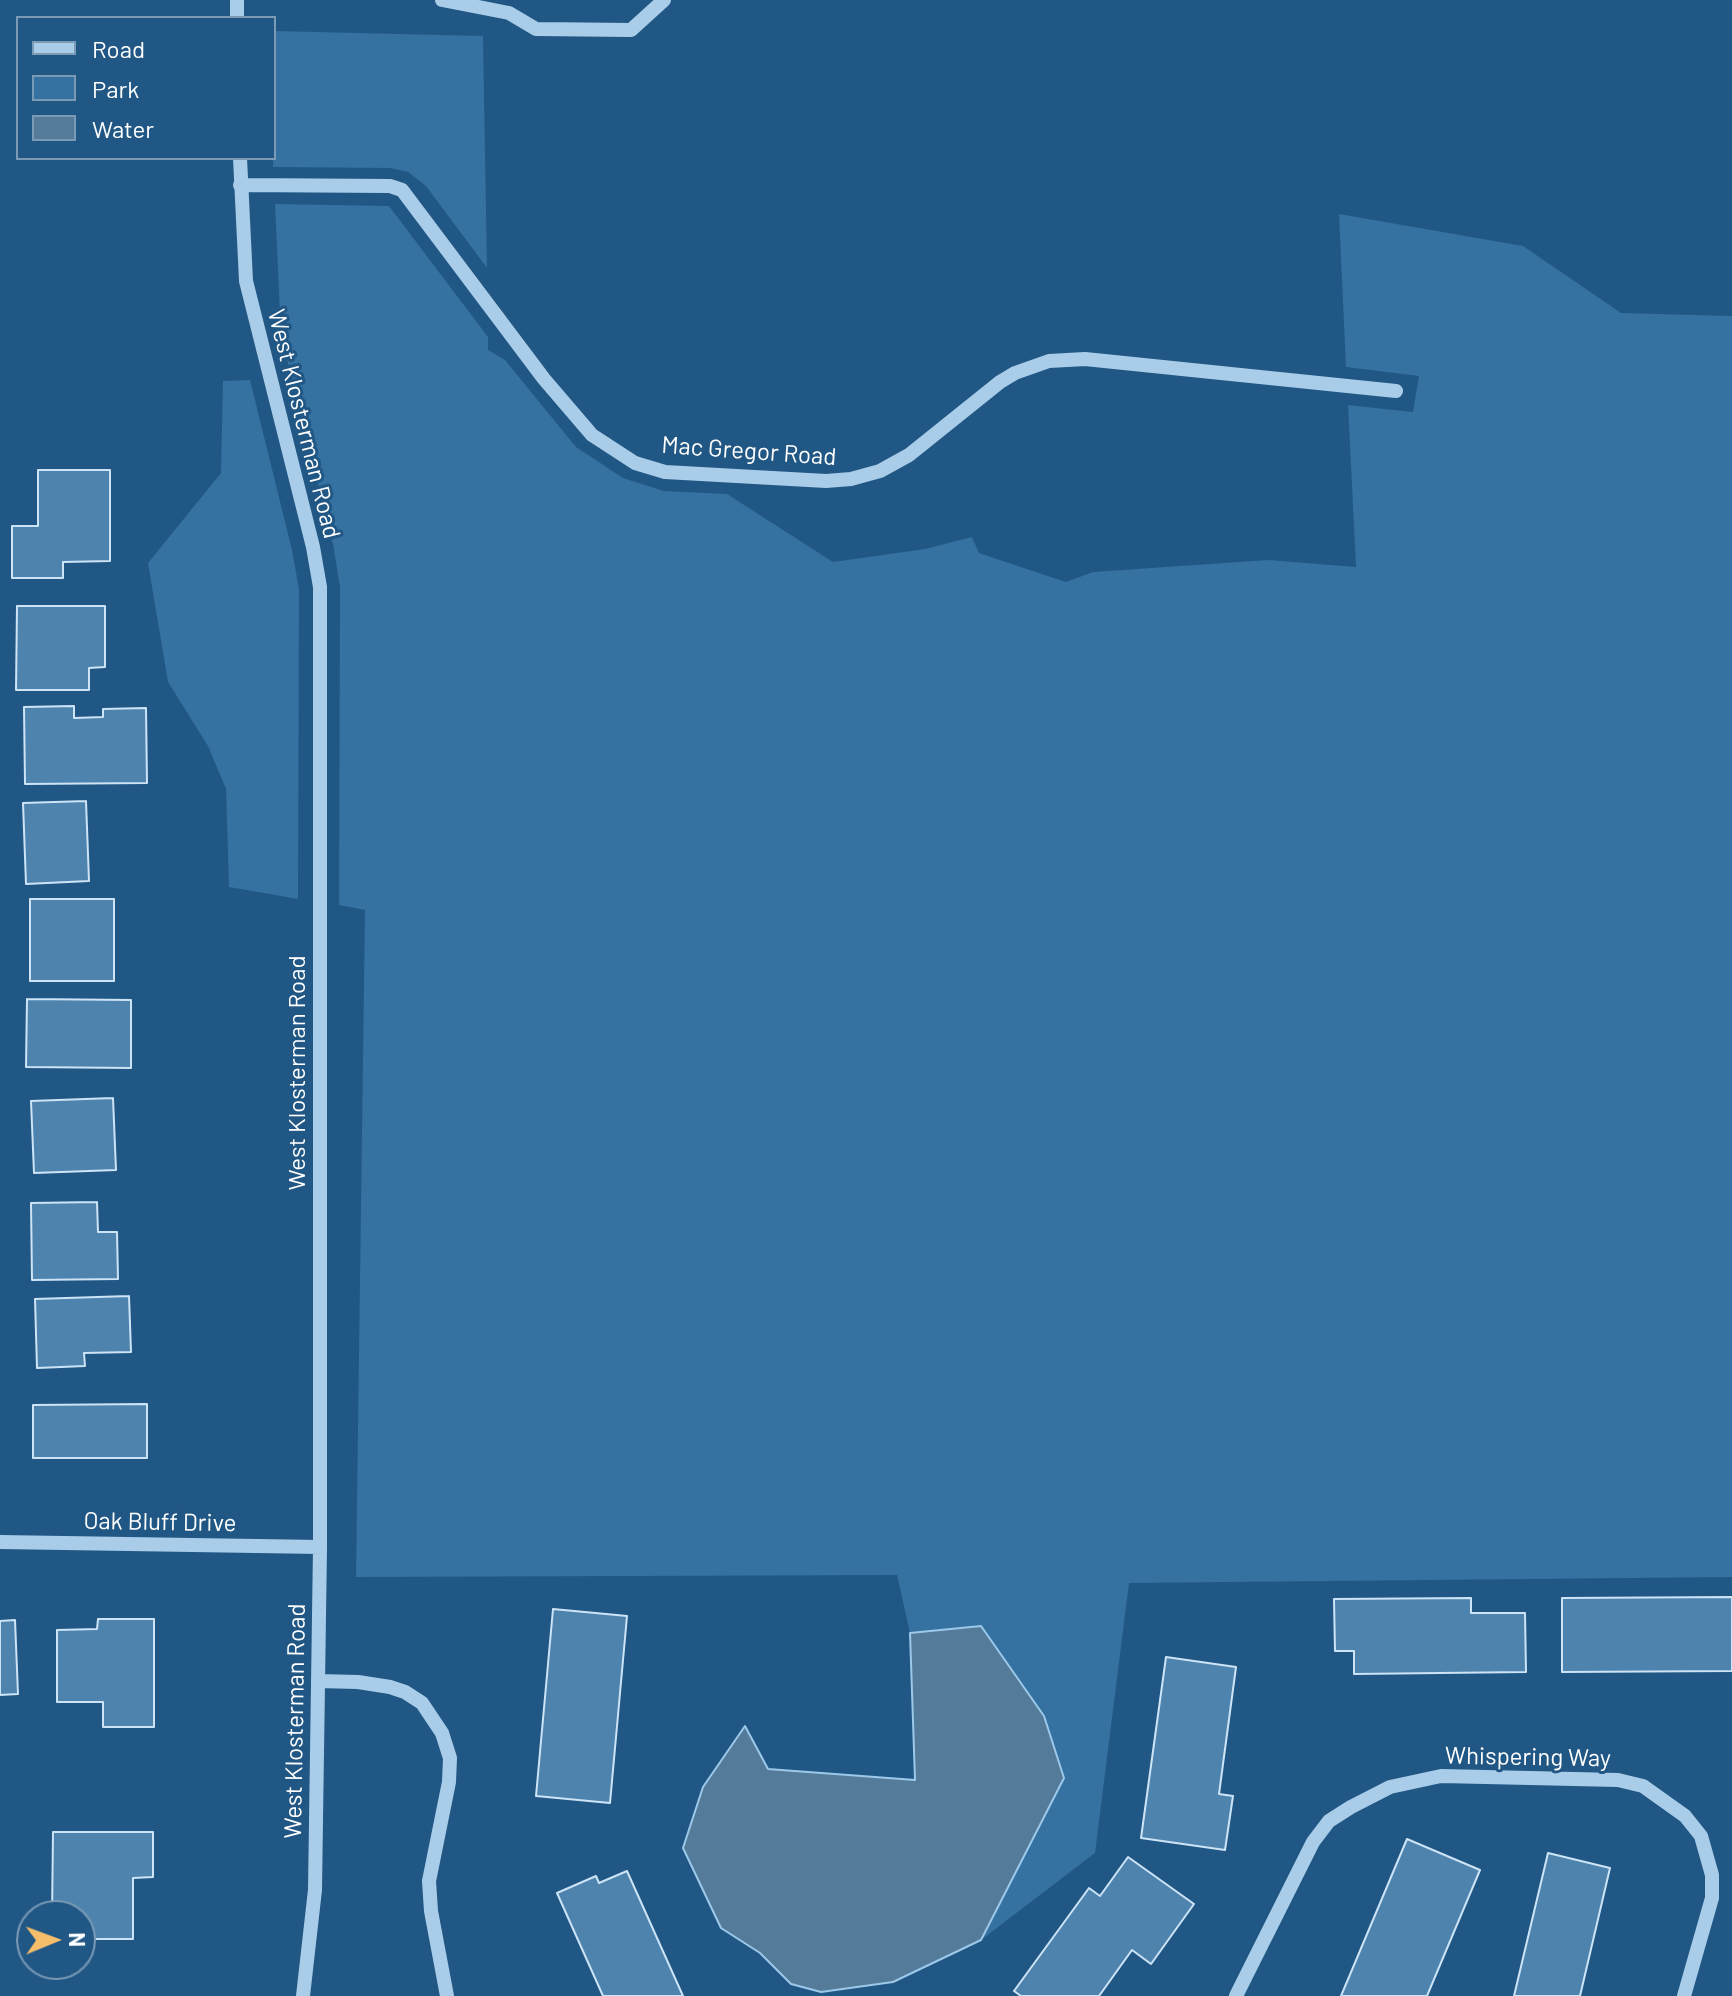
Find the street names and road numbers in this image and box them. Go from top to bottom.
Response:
street label: West Klosterman Road [262,306,346,542]
street label: Mac Gregor Road [661,431,837,471]
street label: West Klosterman Road [283,955,311,1191]
street label: Oak Bluff Drive [83,1506,237,1538]
street label: West Klosterman Road [279,1603,311,1839]
street label: Whispering Way [1445,1741,1611,1773]

